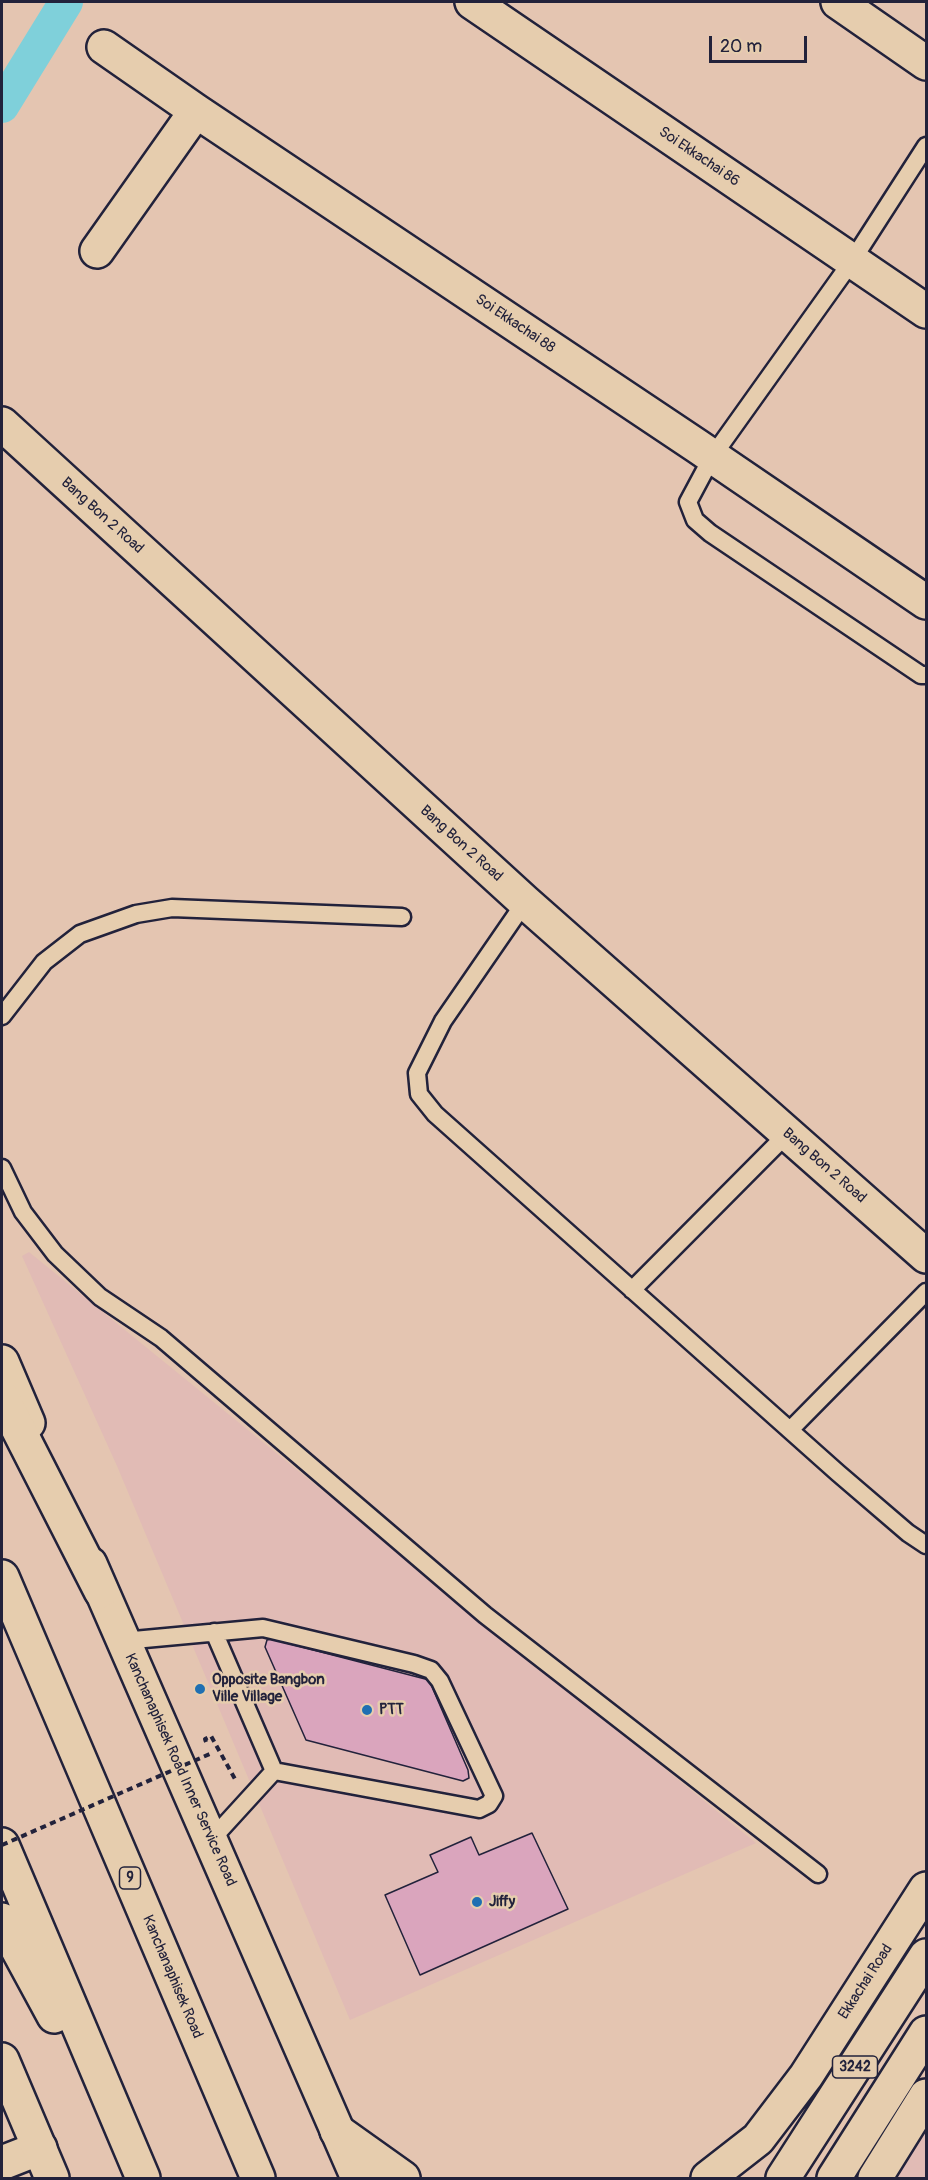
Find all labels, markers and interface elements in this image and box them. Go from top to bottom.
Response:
scale bar [712,24,810,62]
text: 20 m [720,35,762,58]
street label: Soi Ekkachai 86 [655,123,743,191]
street label: Soi Ekkachai 88 [472,291,558,357]
street label: Bang Bon 2 Road [57,474,147,558]
street label: Bang Bon 2 Road [416,802,506,886]
street label: Bang Bon 2 Road [778,1125,870,1207]
street label: Kanchanaphisek Road Inner Service Road [120,1651,240,1889]
place label: Opposite Bangbon Ville Village [212,1671,325,1706]
marker: Opposite Bangbon Ville Village [193,1682,207,1696]
place label: PTT [379,1701,404,1719]
marker: PTT [360,1703,374,1717]
road number: 9 [120,1867,140,1889]
place label: Jiffy [489,1893,515,1911]
marker: Jiffy [470,1895,484,1909]
street label: Kanchanaphisek Road [138,1913,206,2041]
street label: Ekkachai Road [835,1941,897,2023]
road number: 3242 [832,2056,878,2078]

